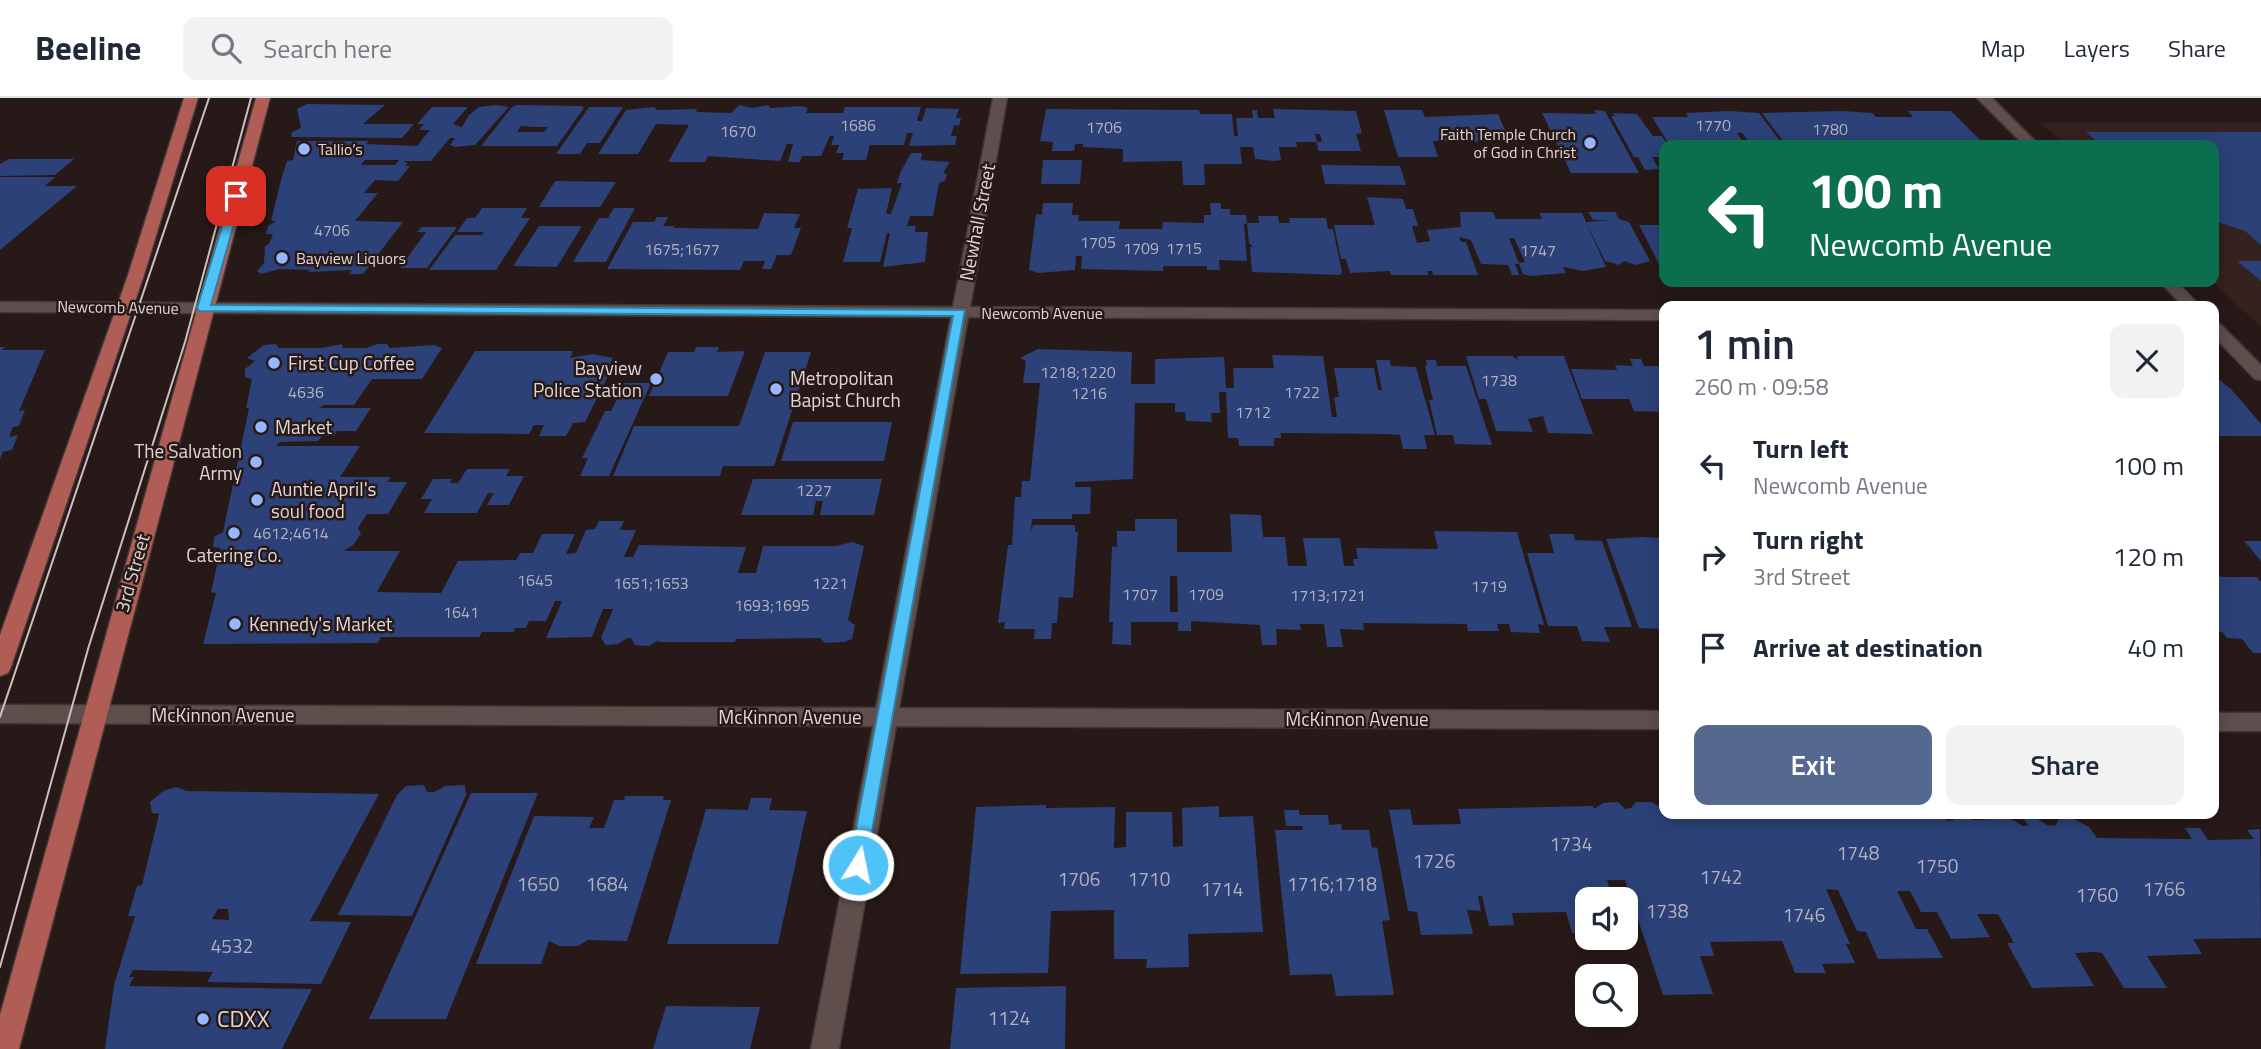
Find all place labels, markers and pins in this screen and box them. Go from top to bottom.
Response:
place label: Faith Temple Church of God in Christ [1440,122,1576,164]
marker: Faith Temple Church of God in Christ [1582,135,1598,151]
place label: Tallio’s [318,137,363,161]
marker: Tallio’s [296,141,312,157]
pin [206,166,266,226]
place label: Bayview Liquors [296,246,406,270]
marker: Bayview Liquors [274,250,290,266]
place label: First Cup Coffee [288,348,415,377]
place label: Bayview Police Station [533,353,642,404]
marker: First Cup Coffee [266,355,282,371]
place label: Metropolitan Bapist Church [790,363,901,414]
marker: Bayview Police Station [648,371,664,387]
marker: Metropolitan Bapist Church [768,381,784,397]
place label: Market [275,412,332,441]
marker: Market [253,419,269,435]
place label: The Salvation Army [134,436,242,487]
marker: The Salvation Army [248,454,264,470]
place label: Auntie April's soul food [271,474,376,525]
marker: Auntie April's soul food [249,492,265,508]
marker: Catering Co. [226,525,242,541]
place label: Catering Co. [186,540,282,569]
place label: Kennedy's Market [249,609,393,638]
marker: Kennedy's Market [227,616,243,632]
place label: CDXX [217,1001,270,1036]
marker: CDXX [195,1011,211,1027]

